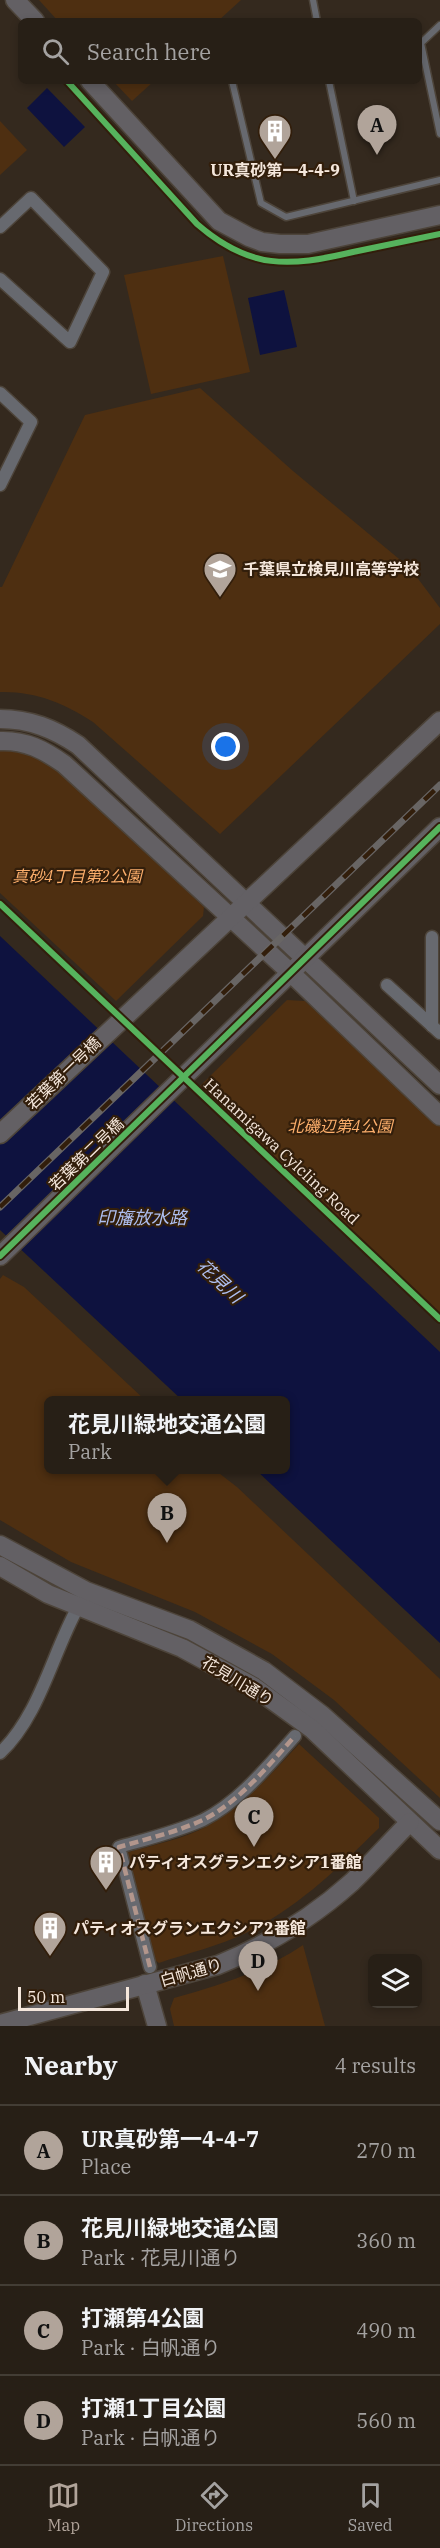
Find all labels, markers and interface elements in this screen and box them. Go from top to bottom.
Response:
search box [18,18,422,84]
icon: search [39,35,72,68]
text: Search here [87,37,211,66]
pin: A [358,106,397,155]
building icon: UR真砂第一4-4-9 [257,113,293,160]
place label: UR真砂第一4-4-9 [210,160,340,180]
school or university icon: 千葉県立検見川高等学校 [202,551,238,598]
place label: 千葉県立検見川高等学校 [243,559,419,579]
your location [211,732,240,761]
park label: 真砂4丁目第2公園 [12,866,144,886]
street label: 若葉第一号橋 [22,1032,104,1114]
street label: Hanamigawa Cylcling Road [200,1074,364,1228]
street label: 若葉第二号橋 [45,1113,127,1195]
park label: 北磯辺第4公園 [288,1116,394,1136]
water label: 印旛放水路 [97,1206,189,1229]
water label: 花見川 [192,1254,249,1309]
popup [44,1396,290,1474]
text: 花見川緑地交通公園 [68,1409,266,1438]
text: Park [68,1438,112,1465]
pin: B [148,1494,186,1543]
street label: 花見川通り [199,1652,277,1710]
pin: C [234,1798,274,1847]
building icon: パティオスグランエクシア1番館 [88,1844,124,1891]
place label: パティオスグランエクシア1番館 [129,1852,362,1872]
building icon: パティオスグランエクシア2番館 [32,1910,68,1957]
place label: パティオスグランエクシア2番館 [73,1918,306,1938]
pin: D [238,1942,278,1991]
street label: 白帆通り [157,1954,225,1990]
map controls [368,1954,422,2008]
button: layers [368,1954,422,2008]
scale bar [18,1984,129,2012]
text: 50 m [27,1987,65,2007]
text: Nearby [24,2048,118,2082]
text: 4 results [335,2052,416,2079]
text: UR真砂第一4-4-7 [81,2124,259,2153]
text: A [37,2137,50,2164]
text: 270 m [356,2137,416,2164]
text: Place [81,2153,131,2180]
text: 花見川緑地交通公園 [81,2213,279,2242]
text: B [36,2227,51,2254]
text: 360 m [356,2227,416,2254]
text: Park · 花見川通り [81,2244,240,2271]
text: 打瀬第4公園 [81,2303,204,2332]
text: C [37,2317,50,2344]
text: 490 m [356,2317,416,2344]
text: Park · 白帆通り [81,2334,220,2361]
text: 打瀬1丁目公園 [81,2393,226,2422]
text: D [36,2407,51,2434]
text: 560 m [356,2407,416,2434]
text: Park · 白帆通り [81,2424,220,2451]
tab: Map [47,2479,80,2535]
tab: Directions [175,2479,253,2535]
tab: Saved [348,2479,393,2535]

